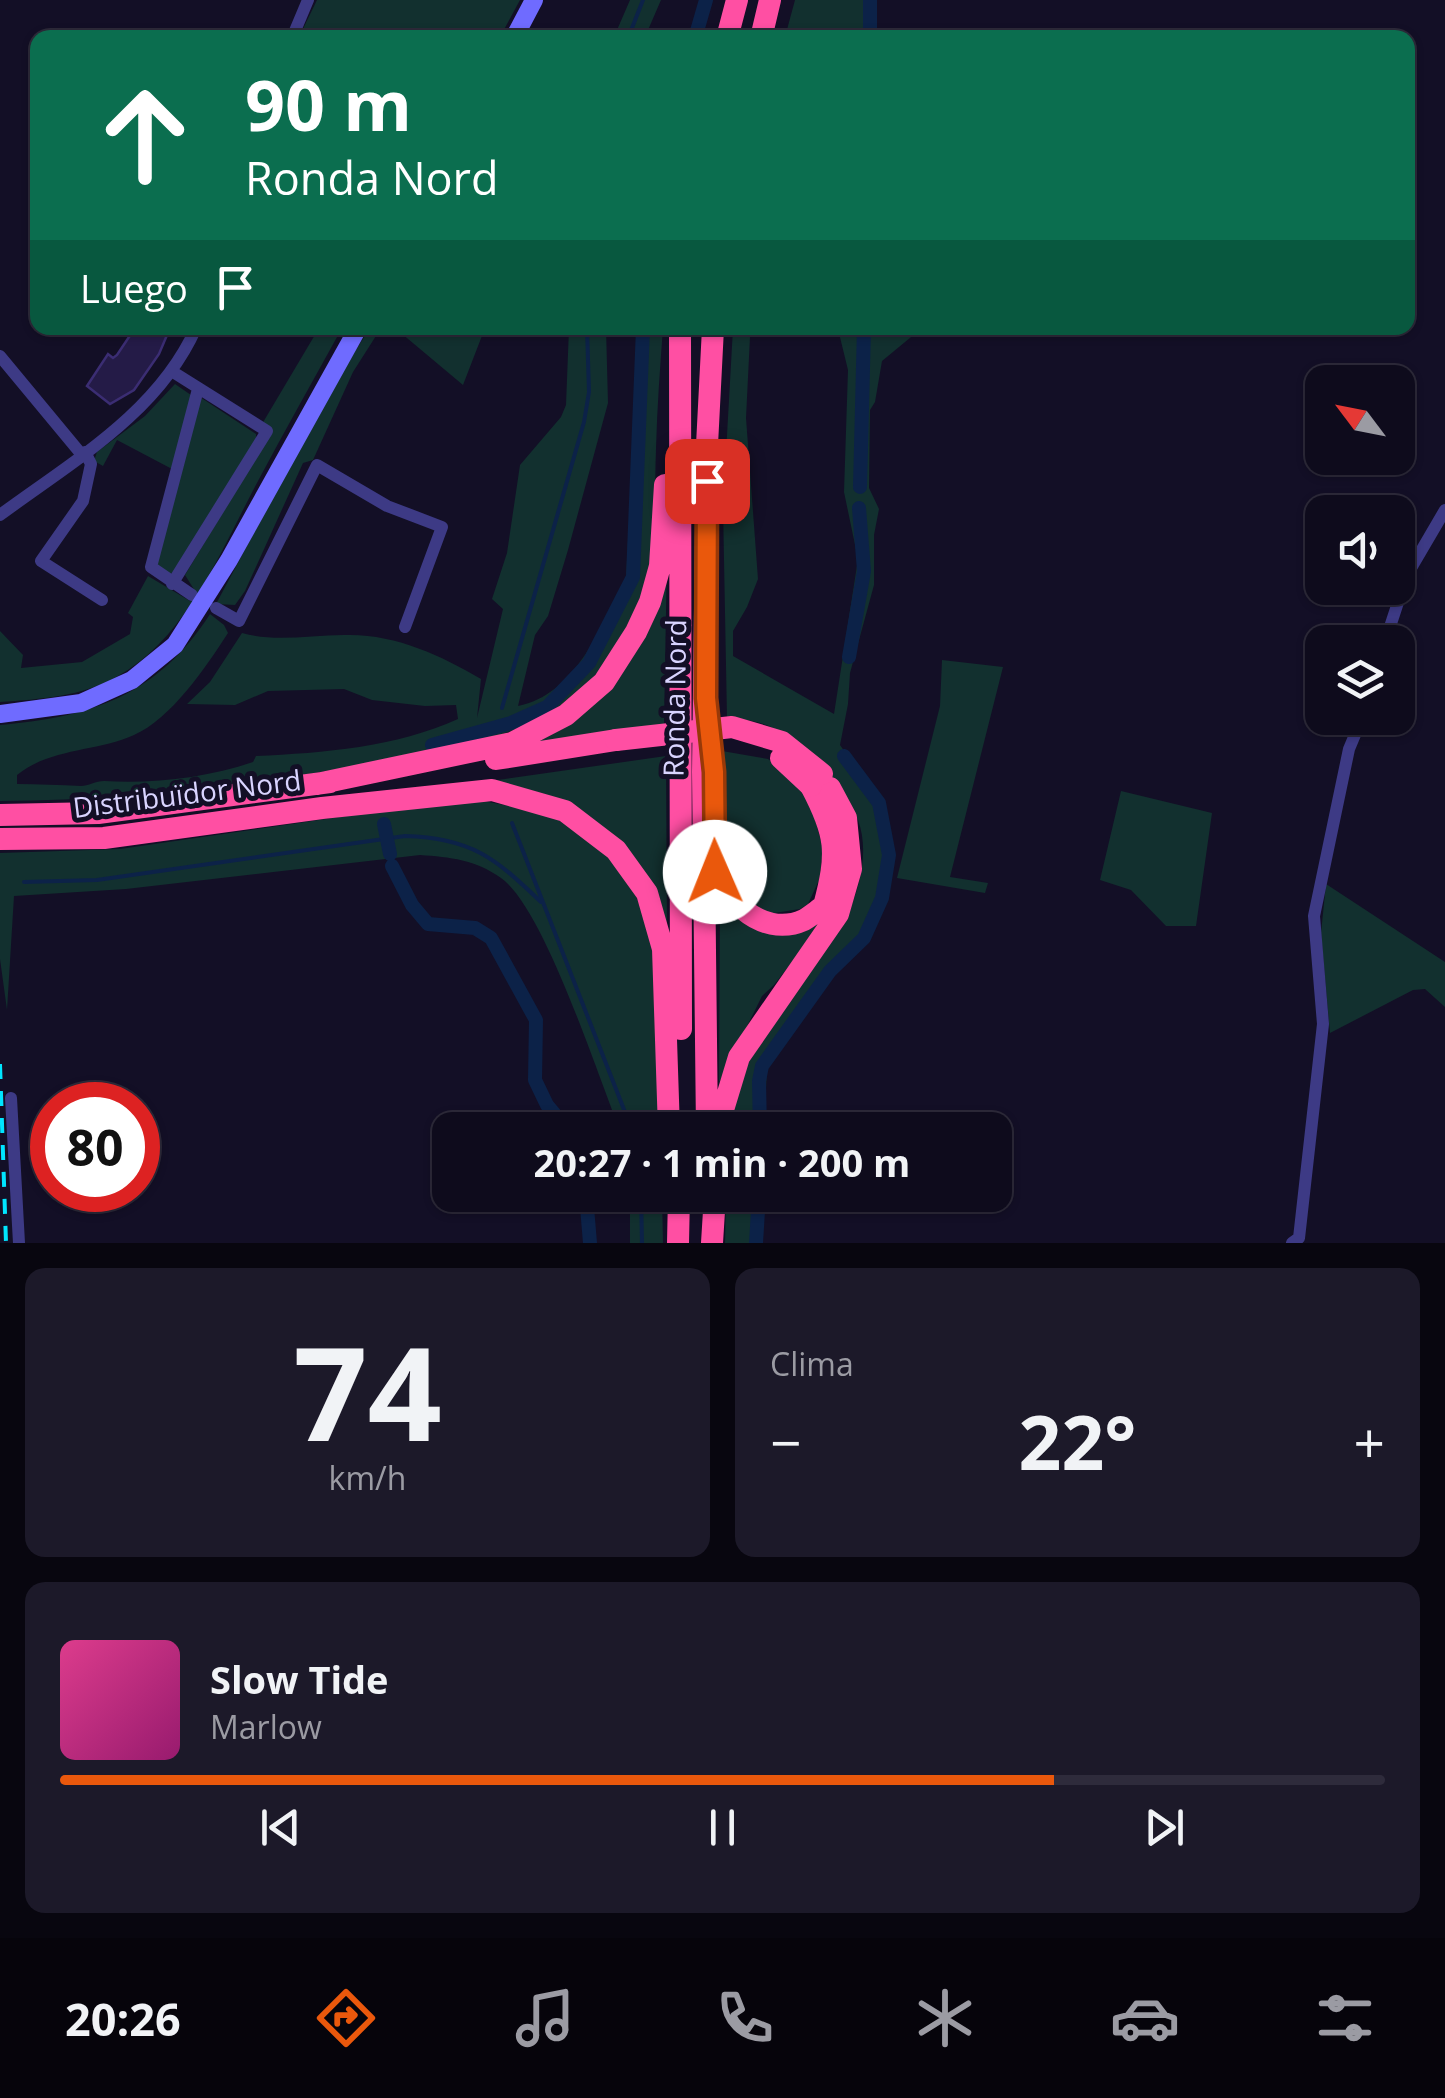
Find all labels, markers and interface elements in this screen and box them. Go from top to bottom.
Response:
text: 90 m [245,56,412,152]
icon: ahead [80,70,210,200]
text: Ronda Nord [245,147,499,208]
icon: arrive [208,260,263,315]
text: Luego [80,262,188,314]
north arrow [1305,365,1415,475]
map controls [1305,365,1415,735]
pin [665,439,750,524]
icon: arrive [680,454,735,509]
button: sound [1305,495,1415,605]
street label: Ronda Nord [654,619,694,777]
button: layers [1305,625,1415,735]
street label: Distribuïdor Nord [71,760,303,826]
position arrow [663,820,767,924]
speed limit sign: 80 [30,1082,160,1212]
text: 20:27 · 1 min · 200 m [534,1136,910,1188]
text: 74 [293,1302,442,1479]
text: Clima [770,1342,854,1385]
text: 22° [1019,1390,1136,1492]
text: − [770,1404,801,1479]
text: + [1354,1404,1385,1479]
text: km/h [329,1456,406,1499]
text: Slow Tide [210,1653,389,1705]
text: Marlow [210,1705,322,1748]
icon: previous [253,1800,308,1855]
icon: pause [695,1800,750,1855]
icon: next [1137,1800,1192,1855]
icon: directions [311,1983,381,2053]
icon: music [510,1983,580,2053]
icon: phone [710,1983,780,2053]
icon: climate [910,1983,980,2053]
icon: car [1110,1983,1180,2053]
icon: filters [1310,1983,1380,2053]
text: 20:26 [65,1988,181,2049]

